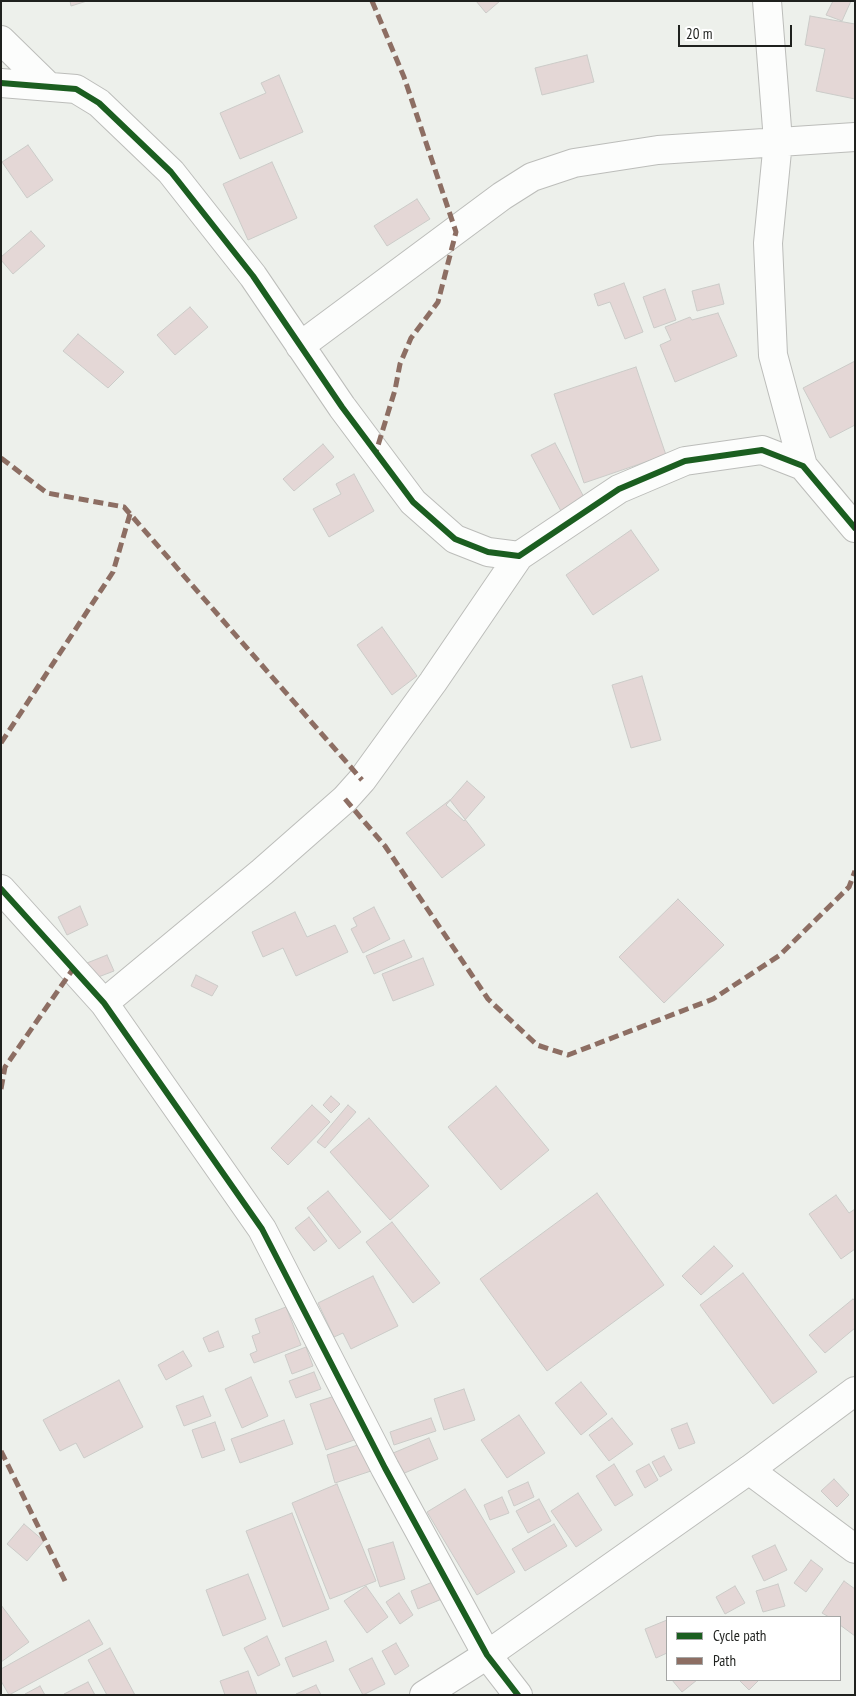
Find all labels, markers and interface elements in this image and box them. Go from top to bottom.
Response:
scale bar [681,15,795,47]
text: 20 m [686,24,712,43]
legend [666,1616,841,1681]
text: Cycle path [713,1626,766,1645]
text: Path [713,1651,736,1670]

